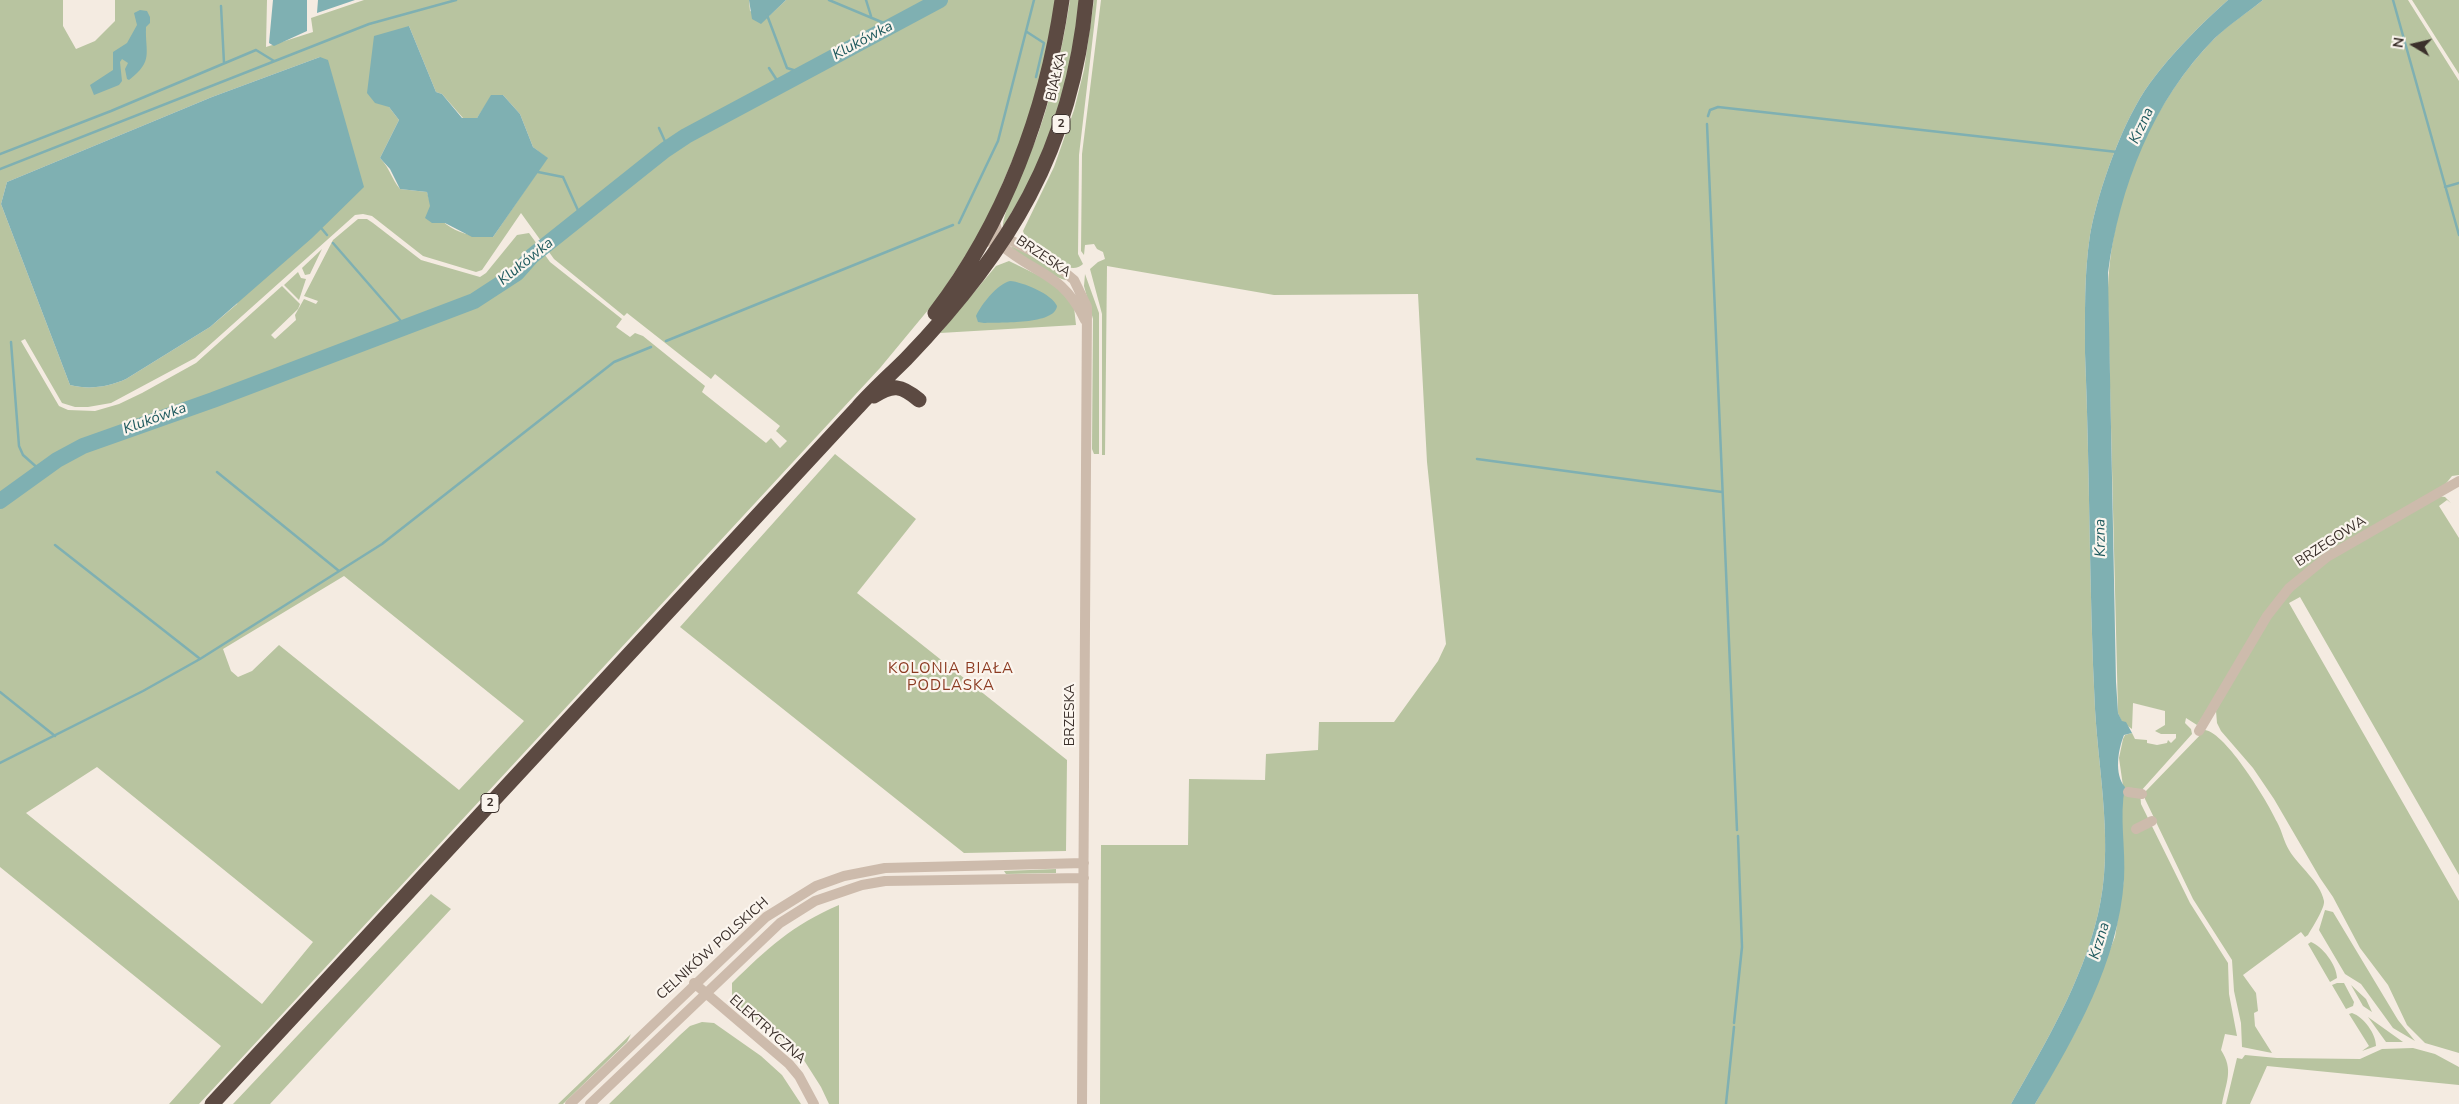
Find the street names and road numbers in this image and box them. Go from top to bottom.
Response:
street label: BIAŁKA [1043,51,1071,103]
road number: 2 [1052,115,1070,134]
street label: BRZESKA [1012,233,1074,281]
street label: BRZEGOWA [2293,513,2369,571]
street label: BRZESKA [1063,684,1079,746]
road number: 2 [481,794,499,812]
street label: CELNIKÓW POLSKICH [654,894,772,1004]
street label: ELEKTRYCZNA [725,992,809,1068]

